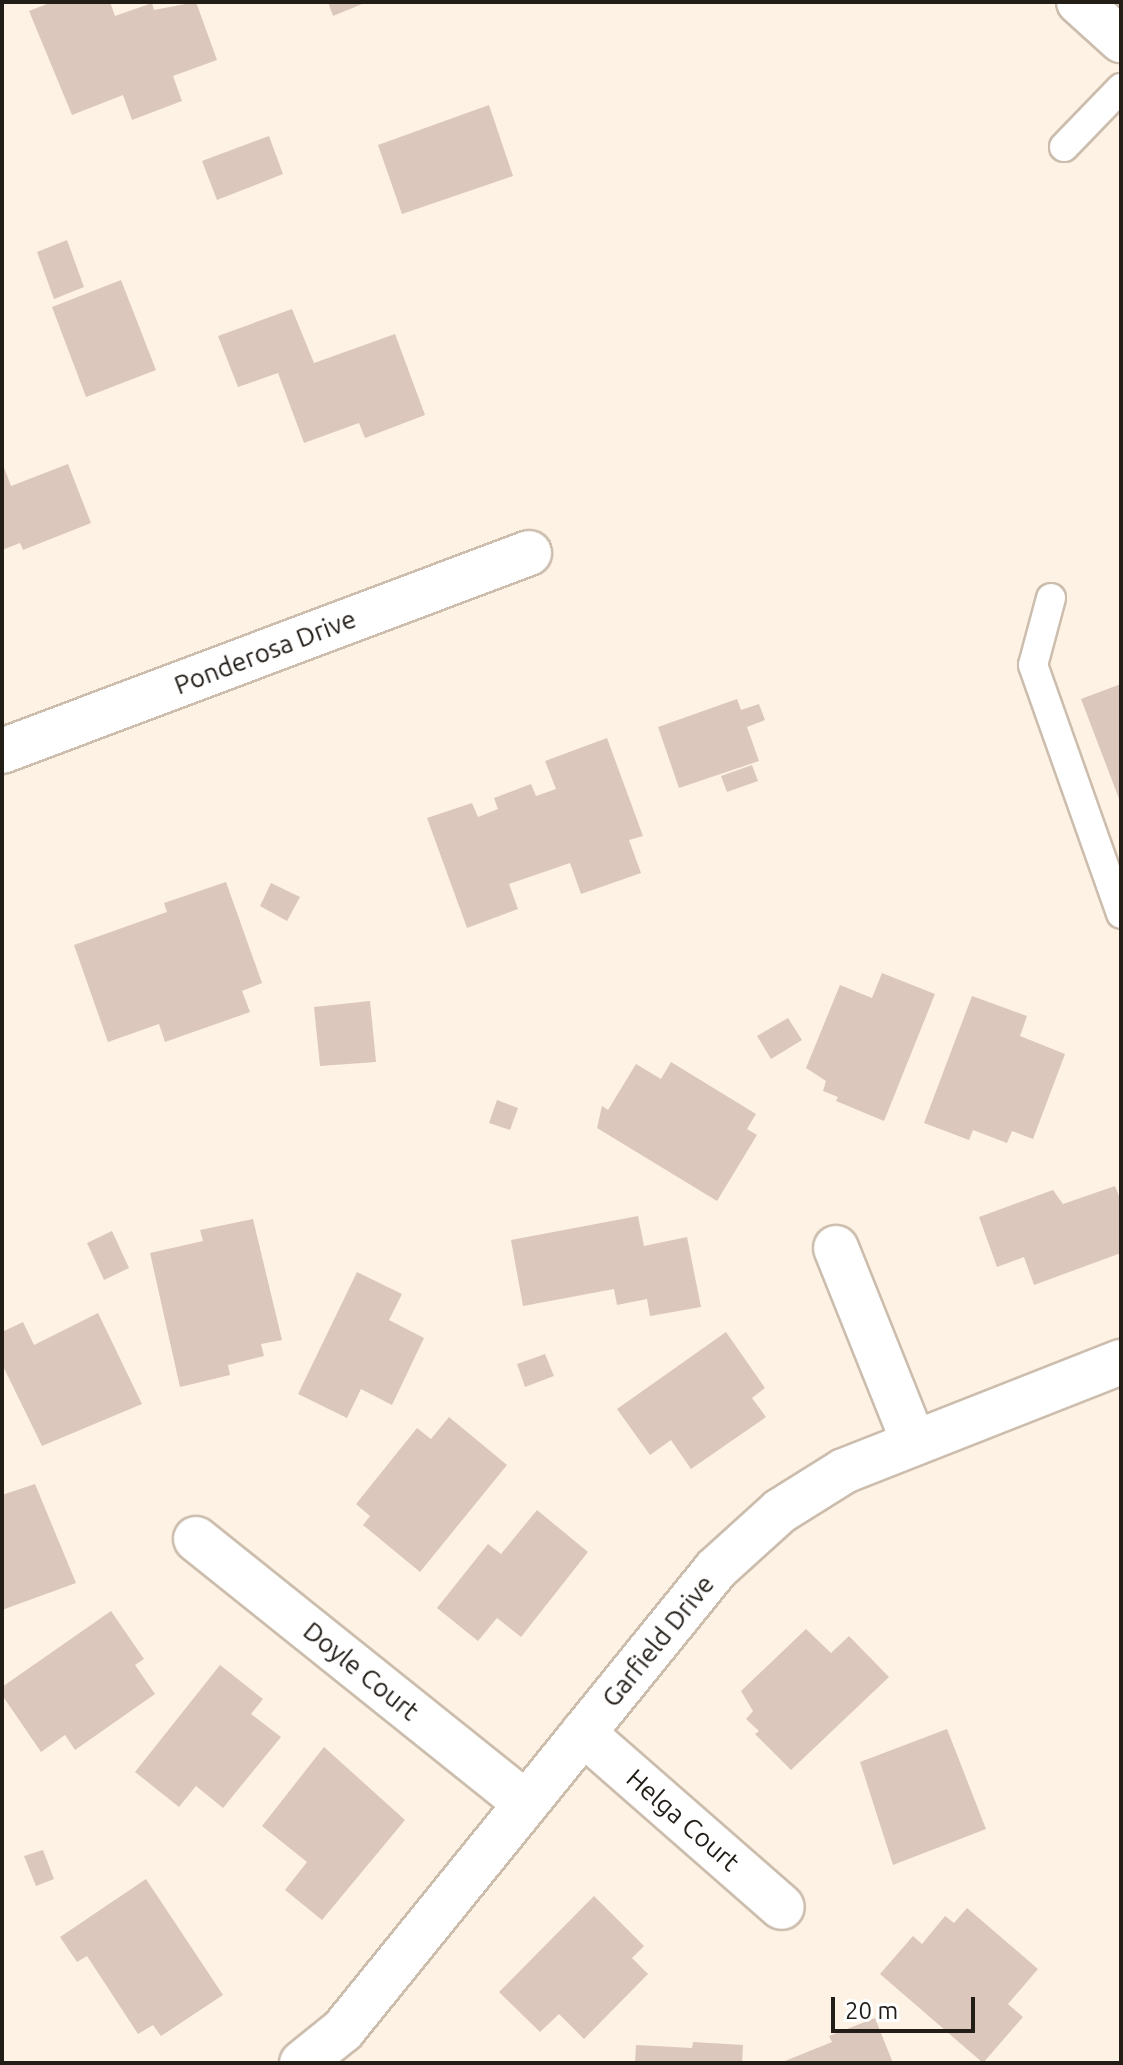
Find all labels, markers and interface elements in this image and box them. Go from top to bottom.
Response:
street label: Ponderosa Drive [170,603,360,701]
street label: Garfield Drive [595,1569,721,1713]
street label: Doyle Court [297,1615,425,1727]
street label: Helga Court [620,1762,746,1878]
scale bar [835,1981,979,2031]
text: 20 m [845,1997,898,2024]

